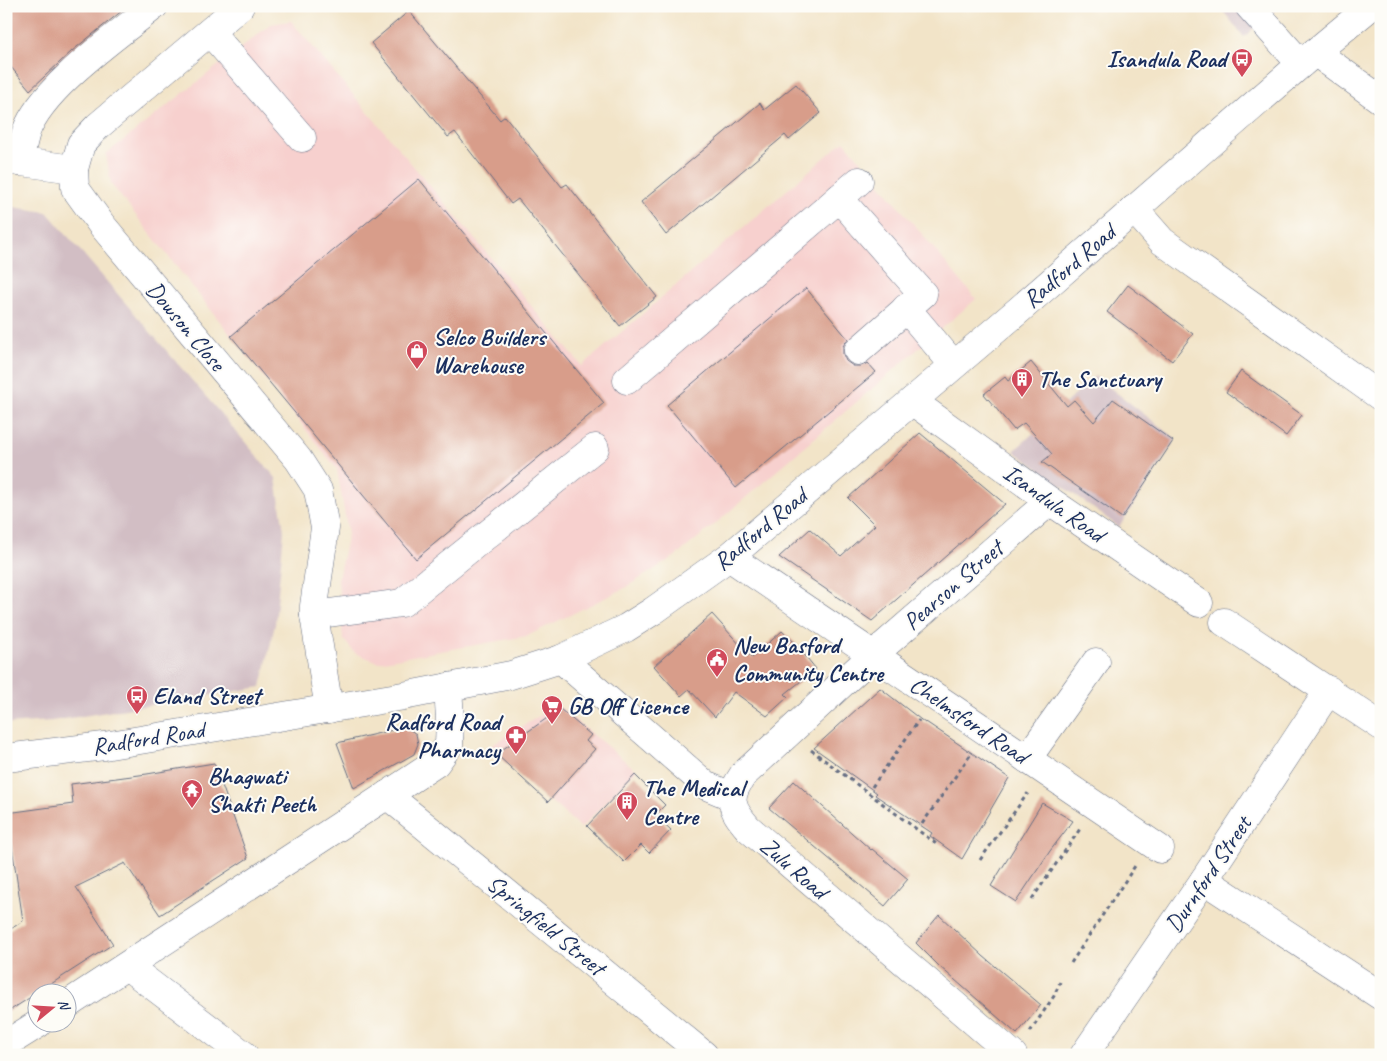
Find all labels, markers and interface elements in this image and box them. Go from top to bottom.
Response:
place label: Isandula Road [1107,44,1230,74]
bus stop icon: Isandula Road [1230,47,1254,78]
street label: Radford Road [1017,215,1124,314]
street label: Dowson Close [140,275,234,379]
place label: Selco Builders Warehouse [433,322,548,380]
shop icon: Selco Builders Warehouse [405,339,429,370]
place label: The Sanctuary [1038,364,1164,394]
building icon: The Sanctuary [1010,367,1034,398]
street label: Isandula Road [997,457,1113,551]
street label: Radford Road [707,479,816,577]
street label: Pearson Street [897,532,1011,636]
place label: New Basford Community Centre [733,630,885,688]
public building icon: New Basford Community Centre [705,647,729,678]
street label: Chelmsford Road [904,669,1037,773]
place label: Eland Street [153,681,264,711]
bus stop icon: Eland Street [125,684,149,715]
place label: GB Off Licence [568,691,690,721]
supermarket icon: GB Off Licence [540,694,564,725]
place label: Radford Road Pharmacy [385,707,504,765]
street label: Radford Road [90,714,210,762]
pharmacy icon: Radford Road Pharmacy [504,724,528,755]
place label: Bhagwati Shakti Peeth [208,761,317,819]
place label: The Medical Centre [643,773,748,831]
temple icon: Bhagwati Shakti Peeth [180,778,204,809]
building icon: The Medical Centre [615,790,639,821]
street label: Durnford Street [1158,809,1259,938]
street label: Zulu Road [754,830,837,908]
street label: Springfield Street [481,868,614,984]
north arrow [28,984,78,1034]
text: N [54,997,74,1013]

